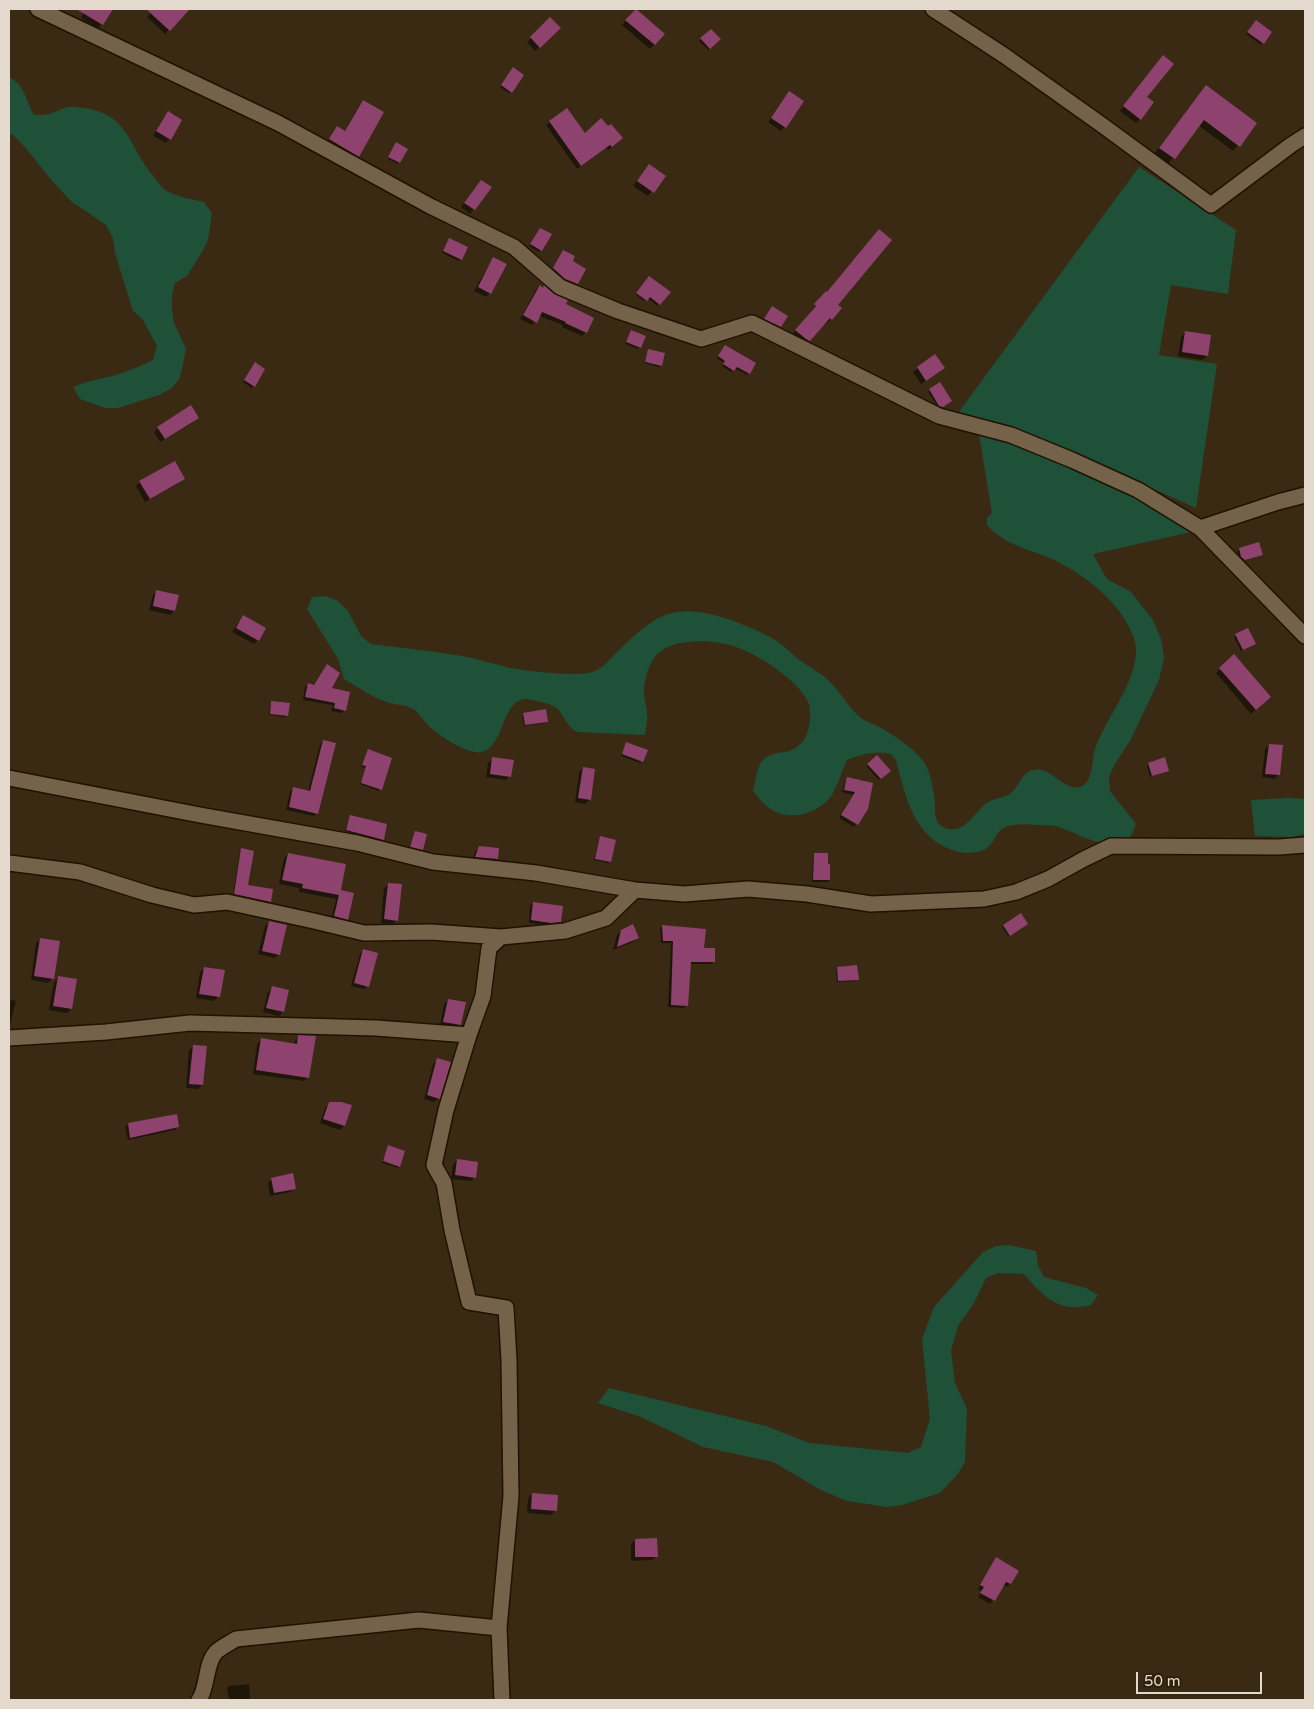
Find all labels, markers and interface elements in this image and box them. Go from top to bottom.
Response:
scale bar [1139,1662,1265,1694]
text: 50 m [1144,1672,1181,1690]

